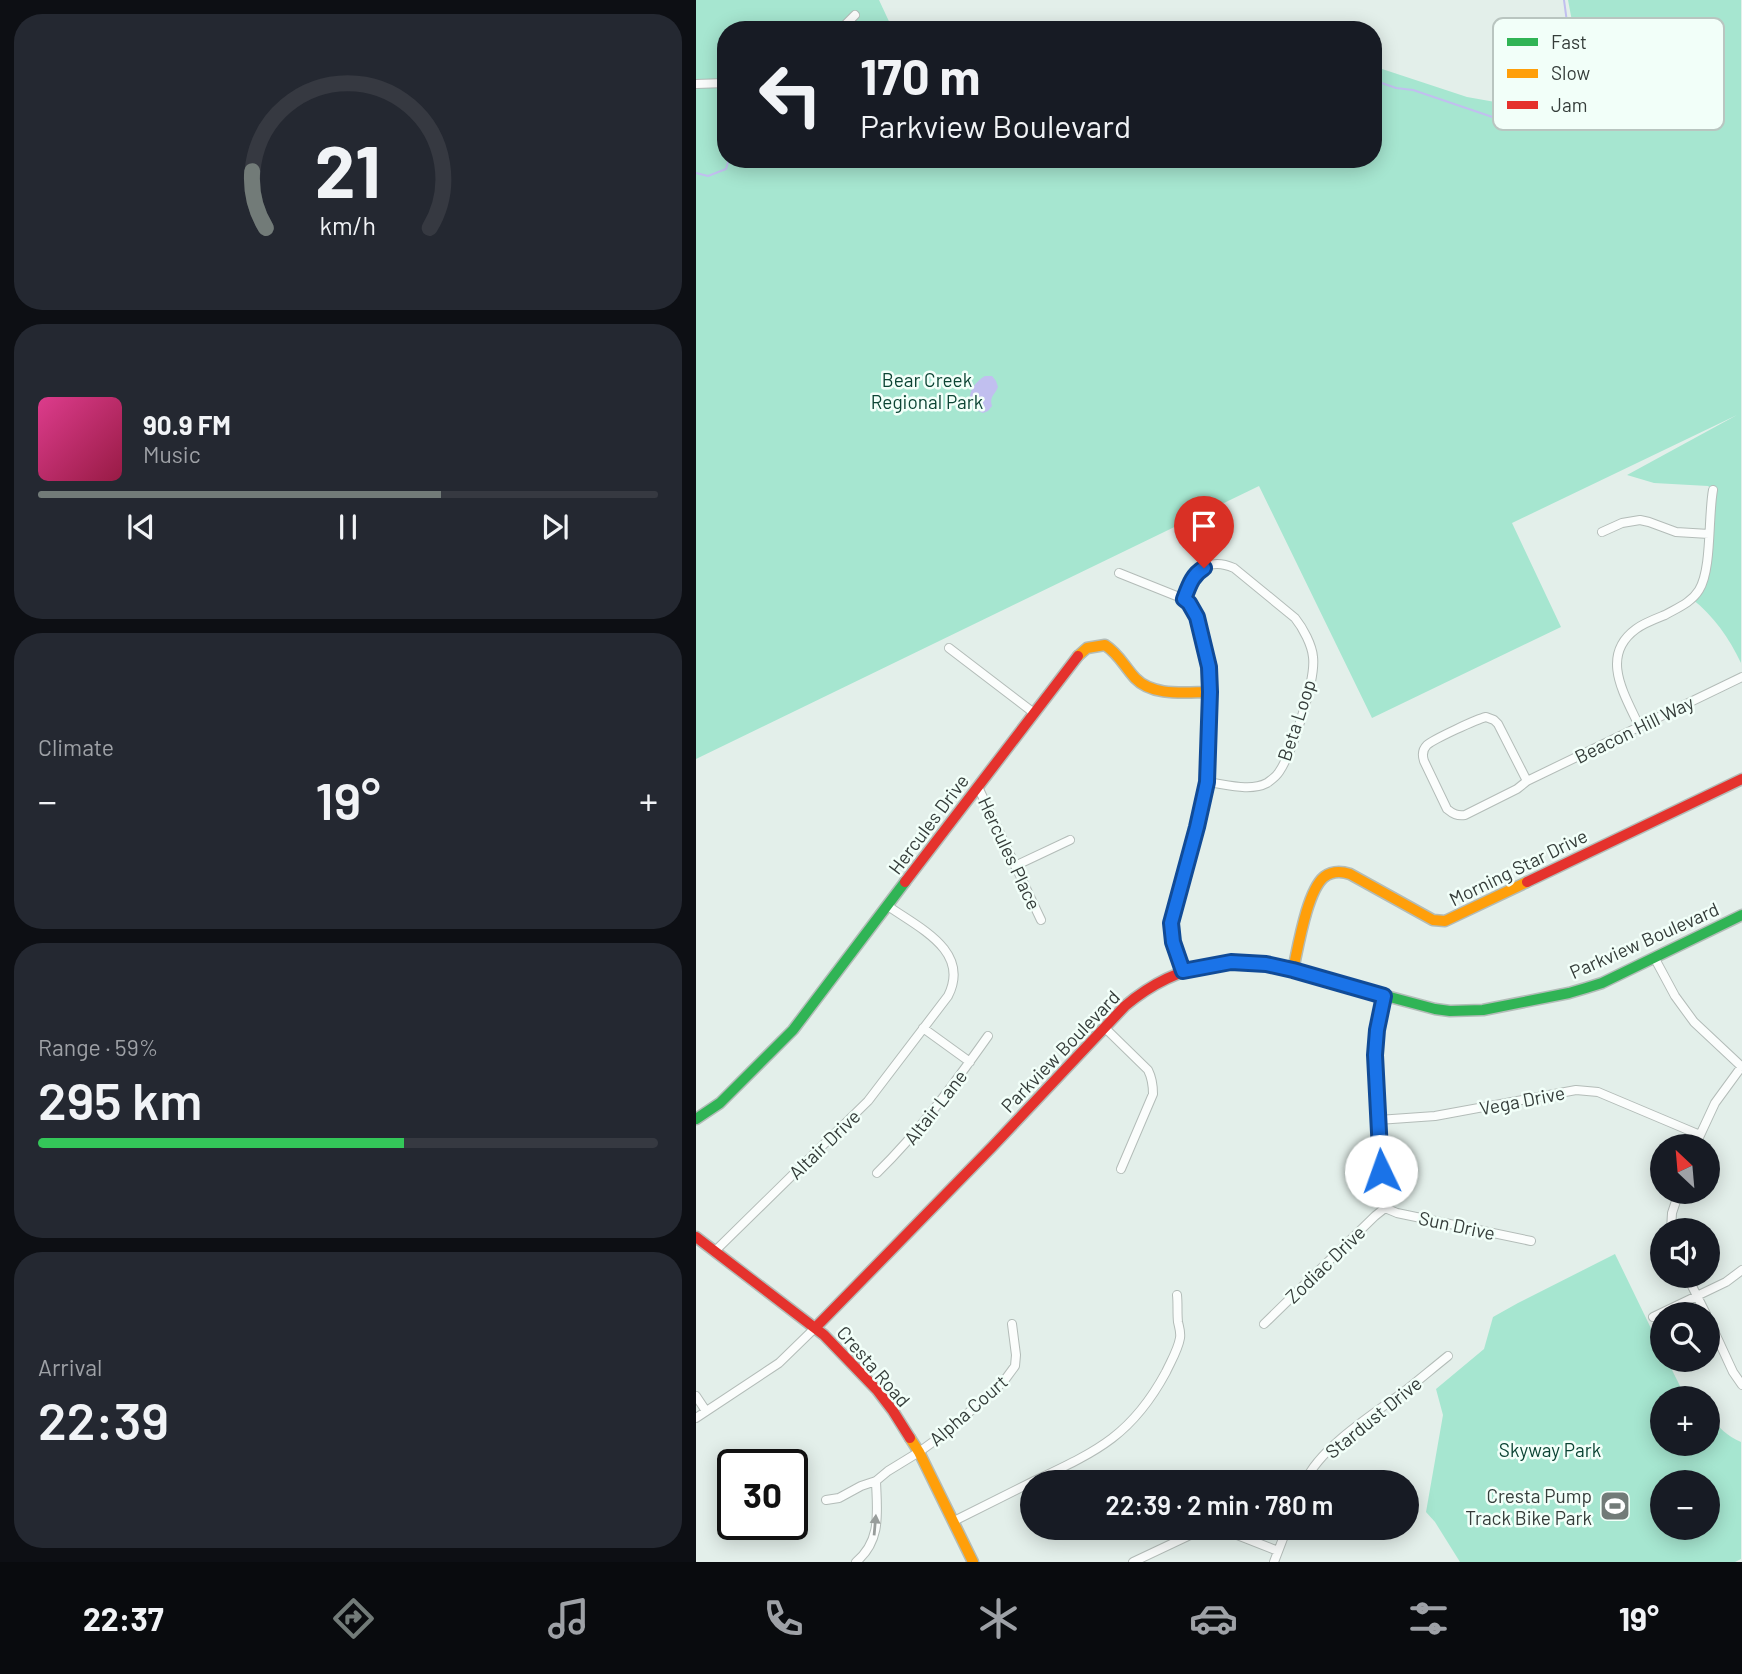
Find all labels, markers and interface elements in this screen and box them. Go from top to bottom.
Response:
legend [1493,18,1724,130]
text: Fast [1551,30,1587,53]
text: 170 m [860,46,980,105]
icon: left [745,49,836,140]
text: Slow [1551,61,1590,84]
text: Jam [1551,93,1587,116]
text: Parkview Boulevard [860,106,1131,144]
text: 21 [315,125,381,213]
text: km/h [320,210,376,240]
park label: Bear Creek Regional Park [871,368,983,413]
text: 90.9 FM [143,409,231,440]
text: Music [143,440,201,468]
pin [1174,496,1234,568]
icon: arrive [1185,507,1223,545]
icon: previous [122,508,160,546]
icon: pause [329,508,367,546]
icon: next [536,508,574,546]
street label: Beta Loop [1272,676,1320,764]
street label: Beacon Hill Way [1571,690,1698,768]
text: Climate [38,733,114,761]
text: 19° [315,768,381,830]
street label: Hercules Drive [883,770,973,878]
text: − [38,777,57,823]
text: + [639,777,658,823]
street label: Hercules Place [974,793,1046,913]
street label: Morning Star Drive [1445,824,1591,910]
street label: Parkview Boulevard [1566,897,1722,983]
street label: Parkview Boulevard [996,985,1124,1117]
text: Range · 59% [38,1033,158,1061]
street label: Altair Lane [899,1065,971,1149]
text: 295 km [38,1068,202,1130]
street label: Vega Drive [1477,1080,1567,1120]
street label: Altair Drive [783,1104,865,1184]
position arrow [1344,1134,1418,1208]
north arrow [1650,1134,1720,1204]
map controls [1650,1134,1720,1540]
street label: Sun Drive [1417,1206,1497,1244]
button: sound [1650,1218,1720,1288]
street label: Zodiac Drive [1280,1220,1370,1308]
button: search [1650,1302,1720,1372]
street label: Cresta Road [833,1321,915,1411]
text: Arrival [38,1353,102,1381]
street label: Alpha Court [924,1370,1012,1450]
street label: Stardust Drive [1320,1371,1426,1463]
button: + [1650,1386,1720,1456]
text: 22:39 [38,1388,169,1450]
park label: Skyway Park [1499,1438,1601,1461]
speed limit sign: 30 [717,1449,808,1540]
button: − [1650,1470,1720,1540]
place label: Cresta Pump Track Bike Park [1465,1484,1592,1529]
text: 22:39 · 2 min · 780 m [1106,1489,1333,1520]
sports icon: Cresta Pump Track Bike Park [1598,1489,1632,1523]
one-way arrow [870,1514,881,1536]
icon: directions [329,1594,378,1643]
icon: music [544,1594,593,1643]
icon: phone [759,1594,808,1643]
icon: climate [974,1594,1023,1643]
icon: car [1189,1594,1238,1643]
icon: filters [1404,1594,1453,1643]
text: 22:37 [83,1599,164,1637]
text: 19° [1619,1599,1659,1637]

